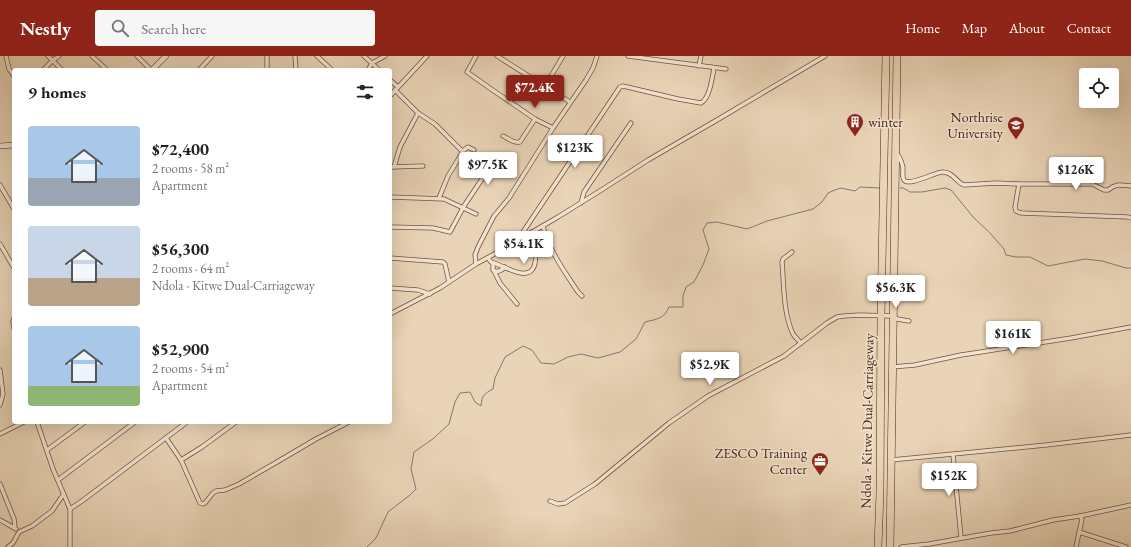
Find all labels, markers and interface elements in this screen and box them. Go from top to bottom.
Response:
search box [95,10,375,46]
text: Nestly [20,16,71,41]
icon: search [109,17,131,39]
text: Search here [141,19,206,38]
text: Home [905,19,940,37]
text: Map [962,19,987,37]
text: About [1009,19,1045,37]
text: Contact [1067,19,1111,37]
map controls [1079,68,1119,108]
button: locate [1079,68,1119,108]
pin: $72.4K [502,75,568,109]
text: $72.4K [515,79,555,96]
text: 9 homes [28,81,86,103]
icon: filters [354,81,376,103]
place label: Northrise University [947,108,1004,142]
building icon: winter [845,112,865,137]
place label: winter [868,113,903,131]
school or university icon: Northrise University [1006,115,1026,140]
pin: $123K [547,135,603,169]
text: $72,400 [152,138,209,160]
text: $123K [557,139,593,156]
icon: home [60,142,108,190]
pin: $97.5K [455,152,521,186]
text: $97.5K [468,156,508,173]
pin: $126K [1048,157,1104,191]
text: 2 rooms · 58 m² [152,160,229,177]
text: $126K [1058,161,1094,178]
text: Apartment [152,177,207,194]
pin: $54.1K [491,231,557,265]
text: $54.1K [504,235,544,252]
text: $56,300 [152,238,209,260]
icon: home [60,242,108,290]
text: 2 rooms · 64 m² [152,260,229,277]
pin: $56.3K [863,275,929,309]
text: Ndola - Kitwe Dual-Carriageway [152,277,315,294]
text: $56.3K [876,279,916,296]
pin: $161K [985,321,1041,355]
text: $161K [995,325,1031,342]
street label: Ndola - Kitwe Dual-Carriageway [856,332,878,509]
text: $52,900 [152,338,209,360]
icon: home [60,342,108,390]
pin: $52.9K [677,352,743,386]
text: $52.9K [690,356,730,373]
text: 2 rooms · 54 m² [152,360,229,377]
text: Apartment [152,377,207,394]
place label: ZESCO Training Center [715,444,808,478]
office icon: ZESCO Training Center [810,451,830,476]
pin: $152K [921,463,977,497]
text: $152K [931,467,967,484]

